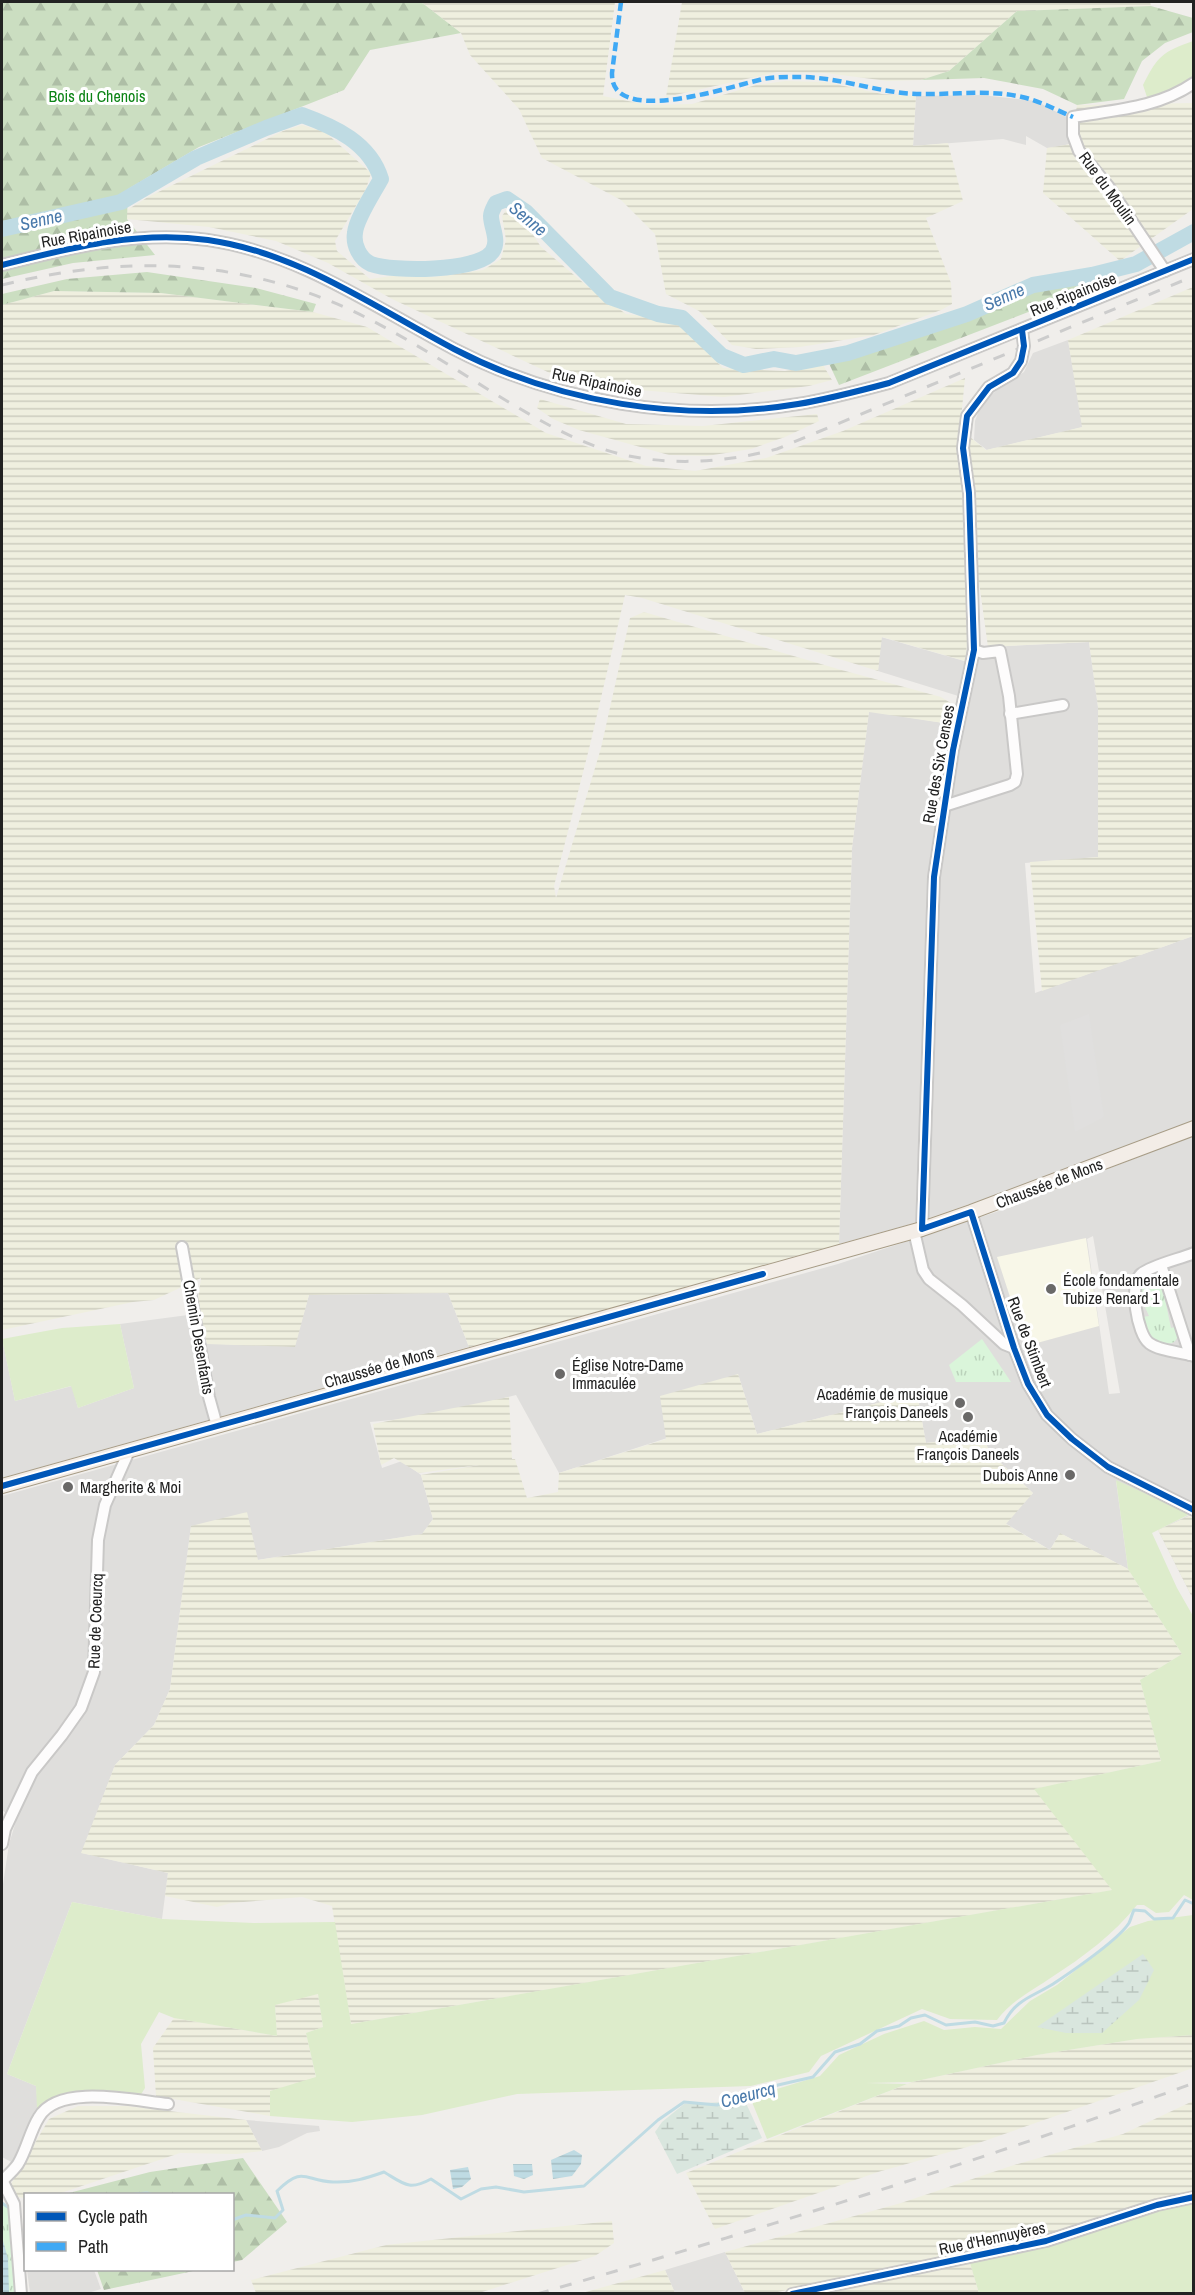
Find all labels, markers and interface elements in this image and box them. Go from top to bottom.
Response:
park label: Bois du Chenois [48,85,146,107]
street label: Rue du Moulin [1074,147,1142,229]
water label: Senne [504,195,553,242]
water label: Senne [17,203,64,236]
street label: Rue Ripainoise [39,215,133,253]
street label: Rue Ripainoise [1027,267,1119,321]
water label: Senne [979,276,1028,317]
street label: Rue Ripainoise [550,362,644,402]
street label: Rue des Six Censes [917,703,959,825]
street label: Chaussée de Mons [992,1152,1106,1214]
place label: École fondamentale Tubize Renard 1 [1063,1269,1179,1309]
street label: Chemin Desenfants [178,1278,220,1396]
marker: École fondamentale Tubize Renard 1 [1044,1282,1058,1296]
street label: Rue de Stimbert [1003,1293,1058,1391]
street label: Chaussée de Mons [322,1341,436,1393]
place label: Église Notre-Dame Immaculée [572,1354,684,1394]
marker: Église Notre-Dame Immaculée [553,1367,567,1381]
place label: Académie de musique François Daneels [816,1383,948,1423]
marker: Académie de musique François Daneels [953,1396,967,1410]
marker: Académie François Daneels [961,1410,975,1424]
place label: Académie François Daneels [917,1425,1019,1465]
place label: Dubois Anne [983,1464,1058,1486]
marker: Dubois Anne [1063,1468,1077,1482]
place label: Margherite & Moi [80,1476,181,1498]
marker: Margherite & Moi [61,1480,75,1494]
street label: Rue de Coeurcq [82,1573,108,1669]
water label: Coeurcq [718,2075,778,2114]
legend [24,2193,234,2271]
text: Cycle path [78,2204,148,2229]
street label: Rue d'Hennuyères [937,2216,1047,2260]
text: Path [78,2234,108,2259]

